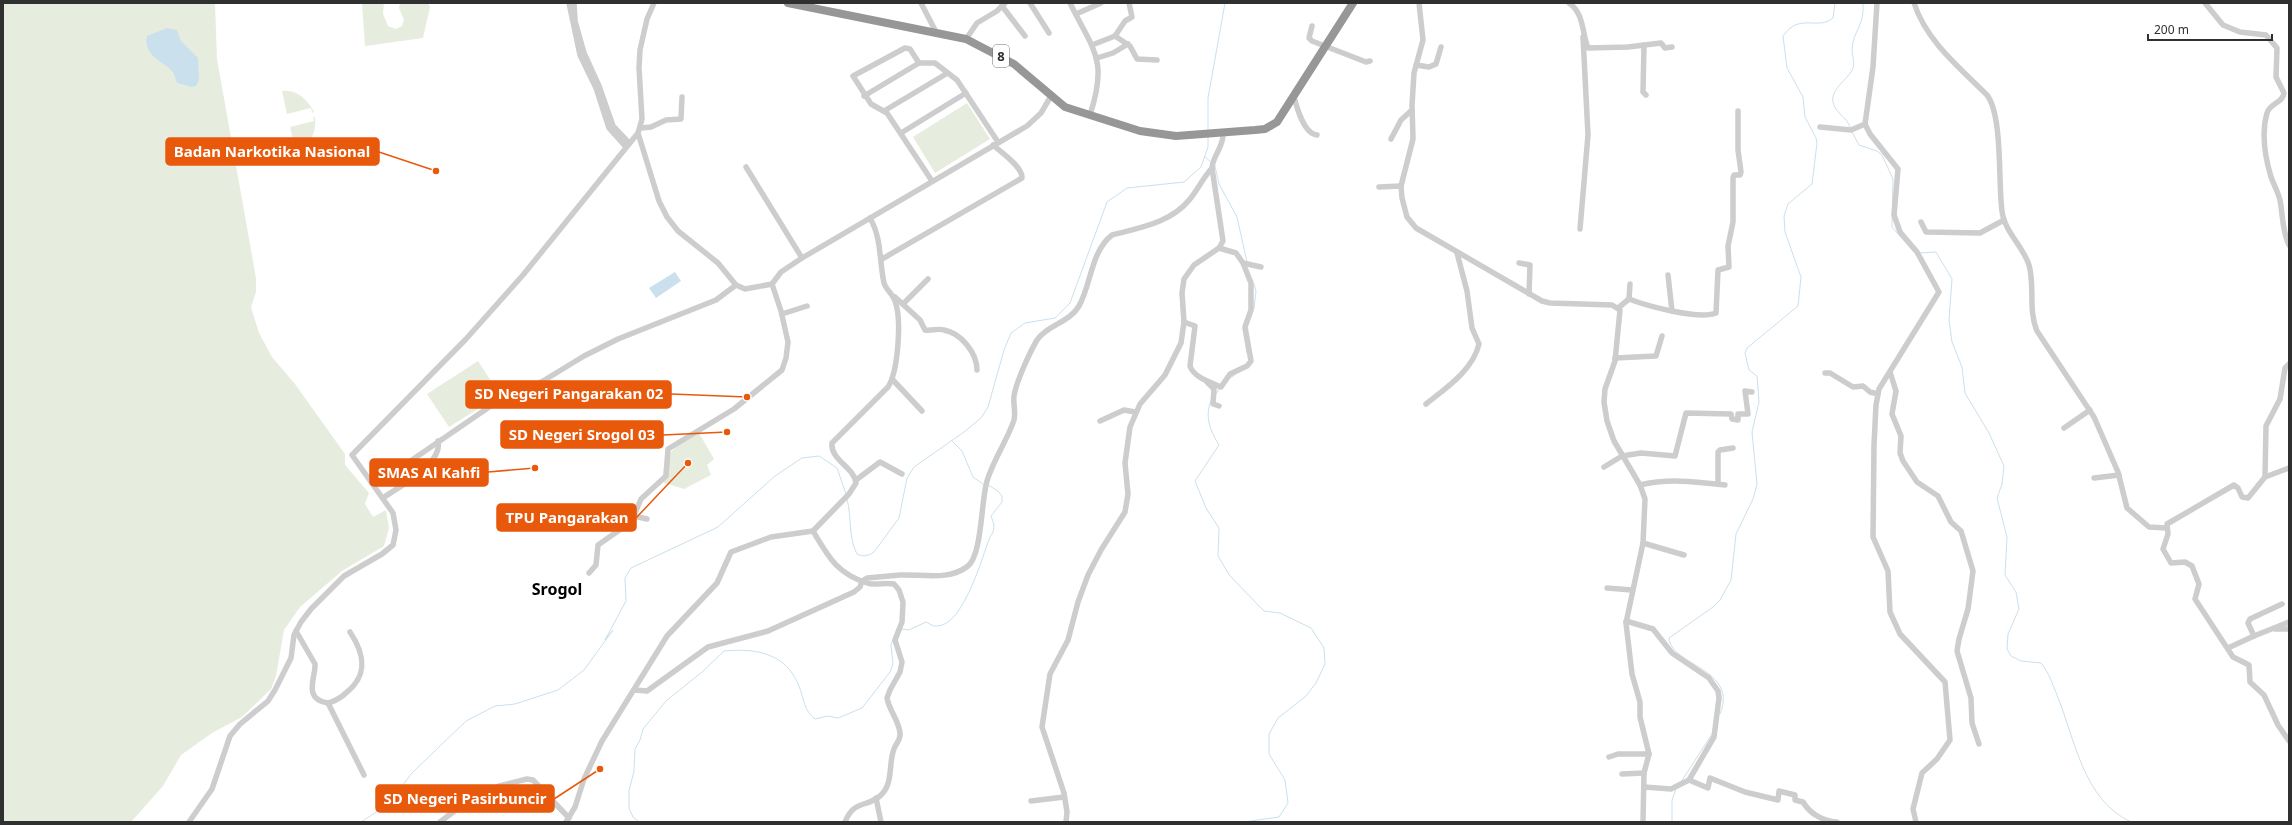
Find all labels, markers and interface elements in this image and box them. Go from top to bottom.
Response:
scale bar [2148,16,2272,42]
text: 200 m [2154,21,2189,38]
road number: 8 [993,45,1009,67]
callout: Badan Narkotika Nasional [166,138,379,165]
text: Badan Narkotika Nasional [174,141,370,161]
callout: SD Negeri Pangarakan 02 [466,381,671,408]
text: SD Negeri Pangarakan 02 [475,383,664,403]
callout: SD Negeri Srogol 03 [501,421,663,448]
text: SD Negeri Srogol 03 [509,424,655,444]
callout: SMAS Al Kahfi [370,459,488,486]
text: SMAS Al Kahfi [378,462,480,482]
callout: TPU Pangarakan [497,504,636,531]
text: TPU Pangarakan [505,507,629,527]
district label: Srogol [532,578,582,600]
callout: SD Negeri Pasirbuncir [376,785,554,812]
text: SD Negeri Pasirbuncir [384,788,547,808]

